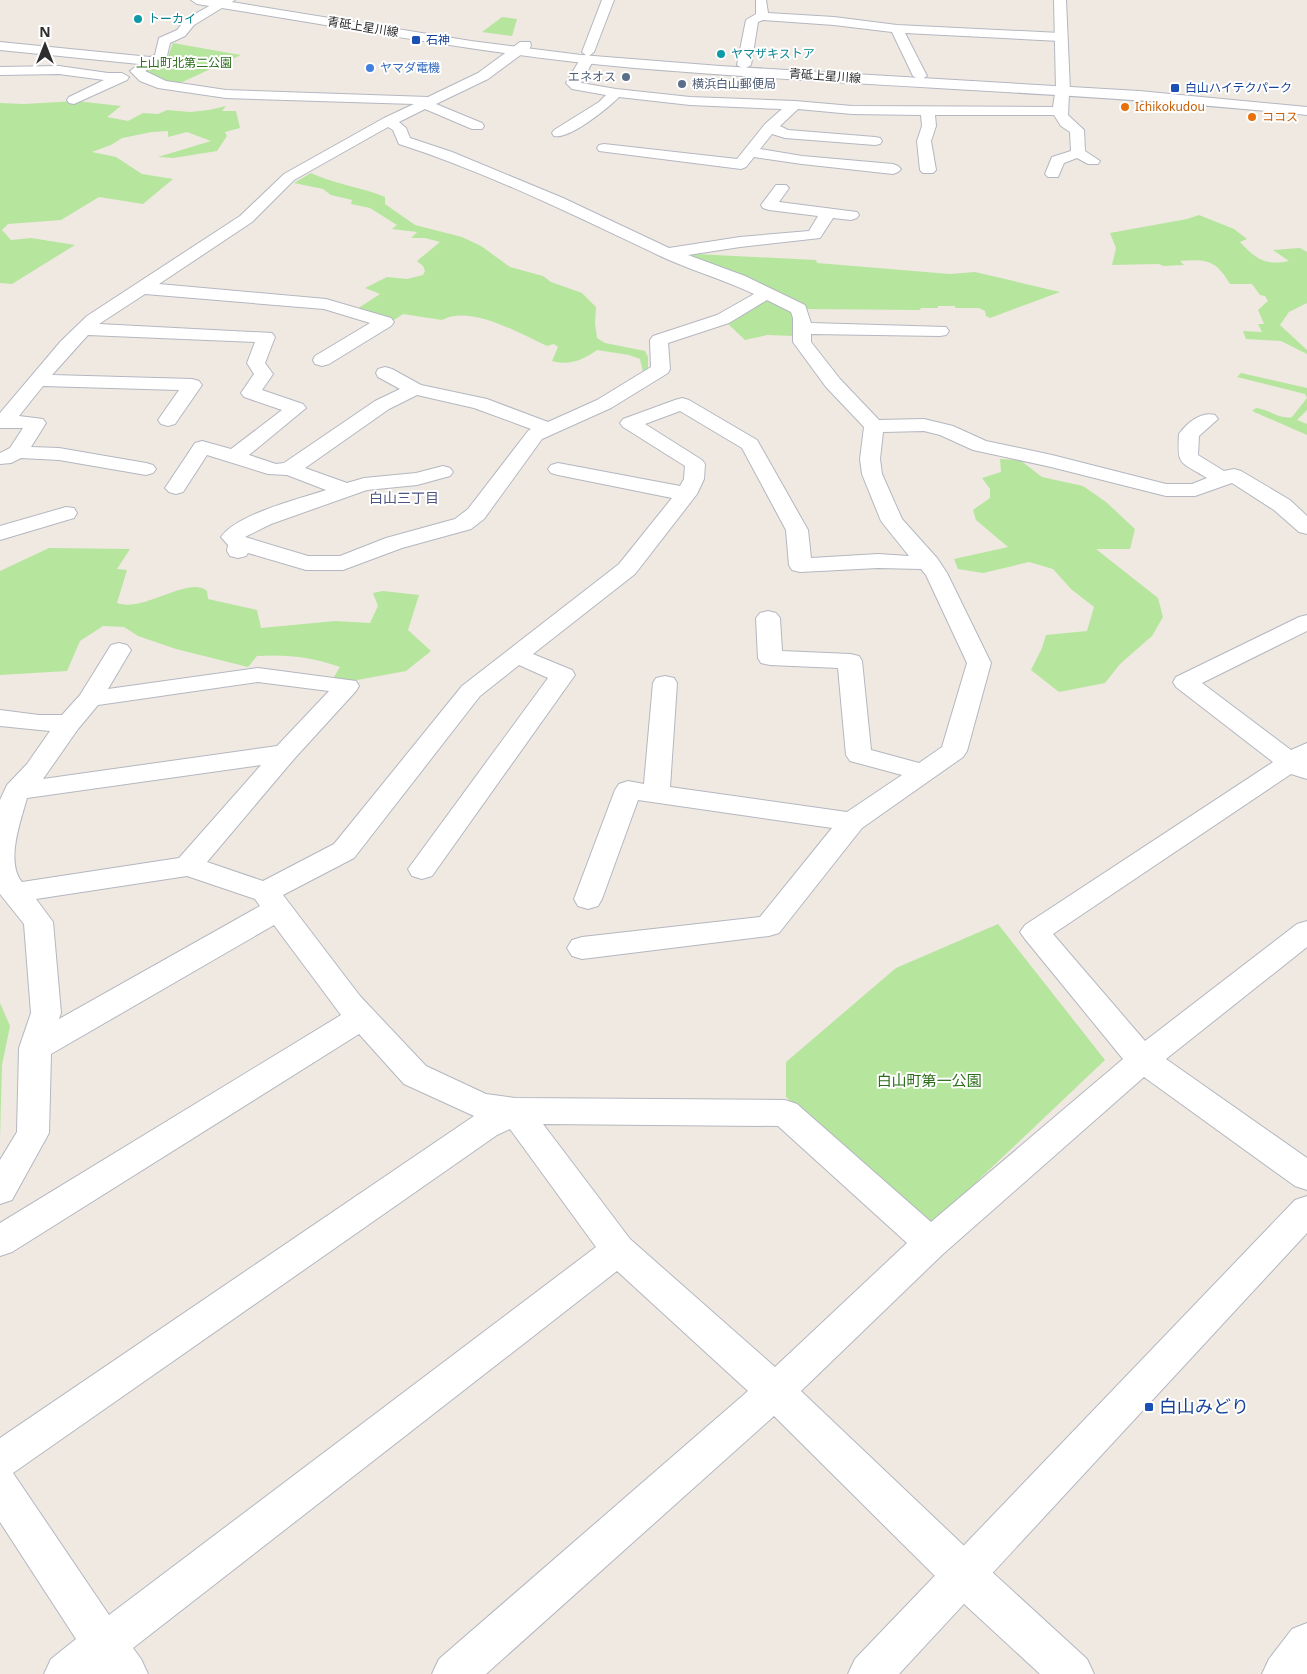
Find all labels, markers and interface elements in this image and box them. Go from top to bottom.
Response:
place label: トーカイ [148,10,196,27]
street label: 青砥上星川線 [326,12,400,41]
marker: トーカイ [132,13,144,25]
north arrow [20,20,70,70]
text: N [39,22,51,41]
place label: 石神 [426,31,450,48]
marker: 石神 [410,34,422,46]
place label: ヤマザキストア [731,45,815,62]
marker: ヤマザキストア [715,48,727,60]
park label: 上山町北第二公園 [136,54,232,71]
place label: ヤマダ電機 [380,59,440,76]
marker: ヤマダ電機 [364,62,376,74]
street label: 青砥上星川線 [789,65,862,86]
place label: エネオス [568,68,616,85]
marker: エネオス [620,71,632,83]
place label: 横浜白山郵便局 [692,75,776,92]
marker: 横浜白山郵便局 [676,78,688,90]
place label: 白山ハイテクパーク [1185,79,1292,96]
marker: 白山ハイテクパーク [1169,82,1181,94]
place label: Ichikokudou [1135,98,1205,115]
marker: Ichikokudou [1119,101,1131,113]
place label: ココス [1262,108,1298,125]
marker: ココス [1246,111,1258,123]
district label: 白山三丁目 [369,488,439,507]
park label: 白山町第一公園 [876,1070,982,1090]
place label: 白山みどり [1159,1394,1249,1418]
marker: 白山みどり [1143,1401,1155,1413]

